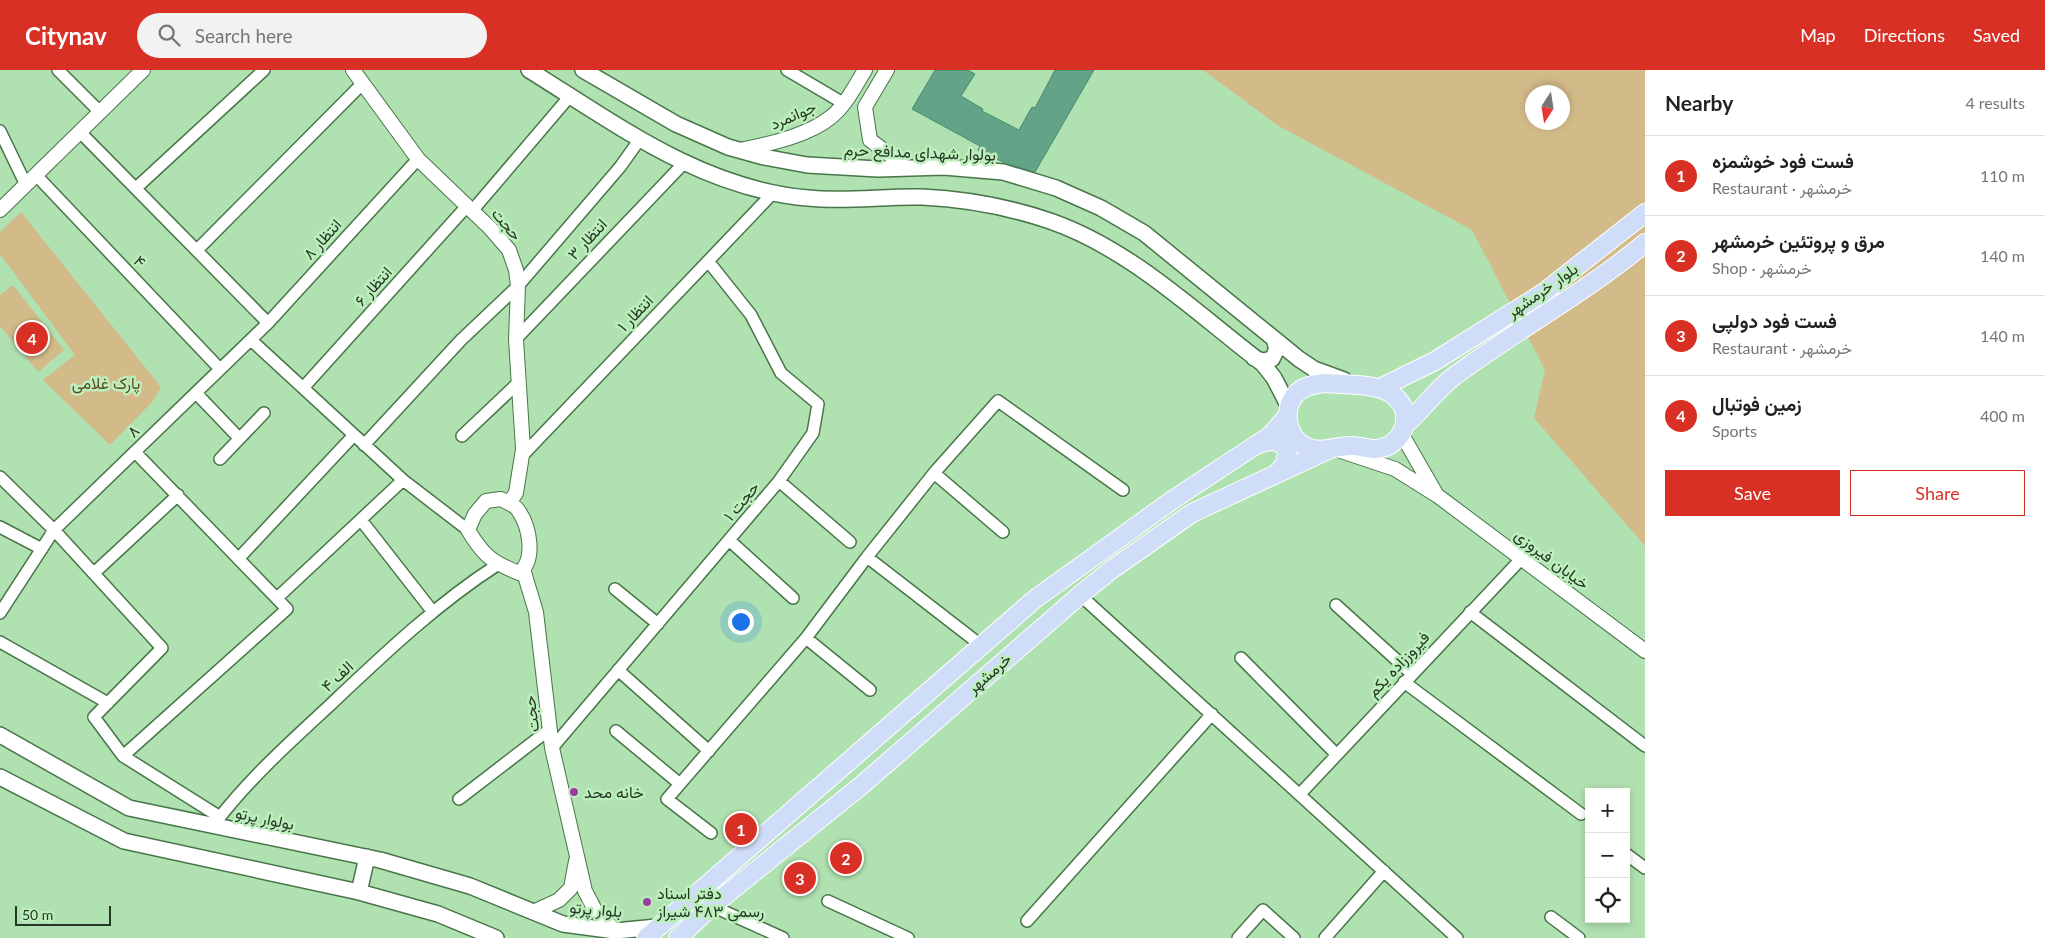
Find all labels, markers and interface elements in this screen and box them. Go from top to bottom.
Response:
search box [137,13,487,58]
text: Citynav [25,21,107,50]
icon: search [155,21,183,49]
text: Search here [195,24,293,47]
text: Map [1800,24,1836,46]
text: Directions [1864,24,1945,46]
text: Saved [1973,24,2020,46]
north arrow [1525,85,1570,130]
text: Nearby [1665,90,1733,115]
text: 4 results [1965,93,2025,112]
street label: جوانمرد [767,96,820,134]
street label: بولوار شهدای مدافع حرم [844,139,996,167]
text: فست فود خوشمزه [1712,149,1854,172]
text: 1 [1676,166,1686,185]
text: 110 m [1980,166,2025,185]
text: Restaurant · خرمشهر [1712,178,1852,197]
street label: حجت [488,204,527,245]
street label: انتظار ۸ [299,214,346,264]
street label: انتظار ۳ [563,214,612,264]
text: مرق و پروتئین خرمشهر [1712,229,1885,252]
text: 2 [1676,246,1686,265]
text: 140 m [1980,246,2025,265]
street label: ۴ [130,251,150,271]
street label: بلوار خرمشهر [1502,258,1582,323]
text: Shop · خرمشهر [1712,258,1812,277]
street label: انتظار ۶ [350,262,397,311]
street label: انتظار ۱ [613,291,658,336]
text: فست فود دولپی [1712,309,1837,332]
pin: 4 [16,319,48,357]
text: 3 [1676,326,1686,345]
text: 140 m [1980,326,2025,345]
text: Restaurant · خرمشهر [1712,338,1852,357]
park label: پارک غلامی [72,373,140,395]
text: زمین فوتبال [1712,392,1802,415]
text: 4 [1676,406,1686,425]
text: 400 m [1980,406,2025,425]
street label: ۸ [123,421,143,441]
text: Sports [1712,421,1757,440]
button: Save [1665,470,1840,516]
button: Share [1850,470,2025,516]
street label: حجت ۱ [719,477,763,525]
street label: خیابان فیروزی [1510,525,1593,594]
your location [728,609,754,635]
street label: فیروززاده یکم [1363,627,1434,702]
street label: خرمشهر [962,648,1016,699]
street label: ۴ الف [317,656,356,695]
street label: حجت [519,694,543,733]
place label: خانه محد [584,782,644,801]
marker: خانه محد [568,786,580,798]
map controls [1585,788,1630,923]
button: + [1585,788,1630,833]
street label: بولوار پرتو [233,802,296,836]
pin: 1 [725,810,757,848]
button: − [1585,833,1630,878]
pin: 2 [830,839,862,877]
pin: 3 [784,859,816,897]
button: locate [1585,878,1630,923]
place label: دفتر اسناد رسمی ۴۸۳ شیراز [656,883,764,922]
marker: دفتر اسناد رسمی ۴۸۳ شیراز [641,896,653,908]
street label: بلوار پرتو [569,897,623,923]
scale bar [15,903,111,926]
text: 50 m [22,906,53,923]

